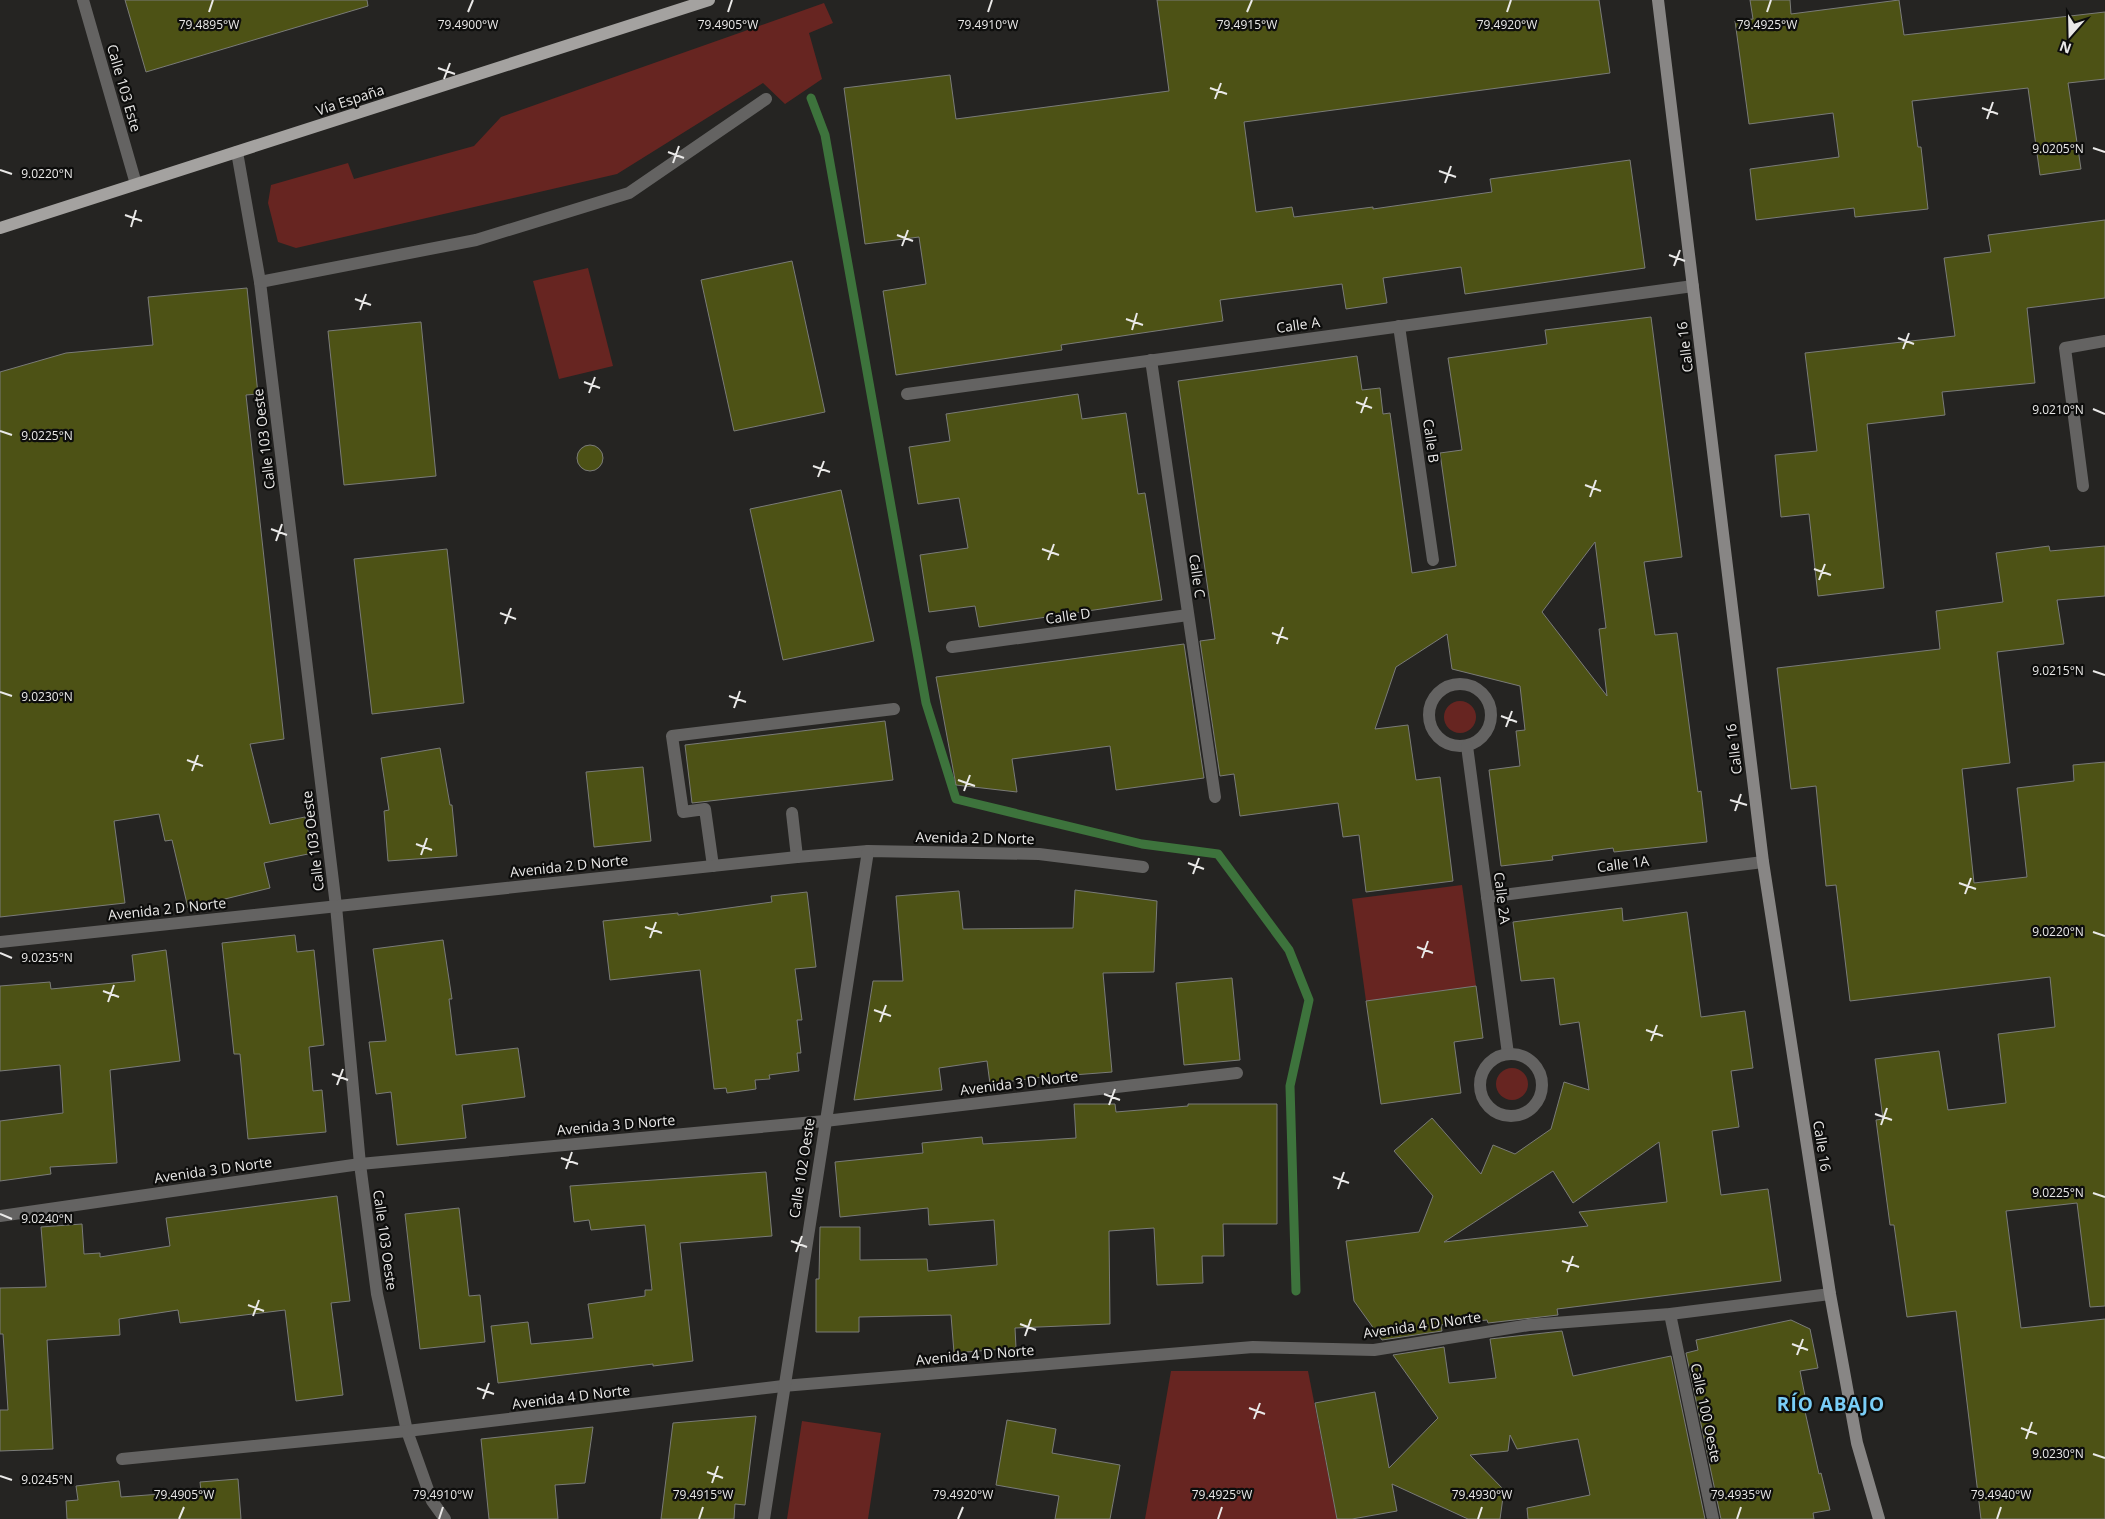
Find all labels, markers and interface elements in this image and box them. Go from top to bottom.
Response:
north arrow [2045,10,2095,60]
text: 79.4895°W [179,16,239,33]
text: 79.4900°W [438,16,498,33]
text: 79.4905°W [698,16,758,33]
text: 79.4910°W [958,16,1018,33]
text: 79.4915°W [1217,16,1277,33]
text: 79.4920°W [1477,16,1537,33]
text: 79.4925°W [1737,16,1797,33]
text: N [2057,37,2074,59]
street label: Calle 103 Este [103,42,146,134]
street label: Vía España [313,80,386,119]
text: 9.0205°N [2032,140,2084,157]
text: 9.0220°N [21,165,73,182]
street label: Calle A [1275,312,1321,337]
street label: Calle 16 [1672,321,1697,374]
street label: Calle 103 Oeste [248,388,279,490]
text: 9.0210°N [2032,401,2084,418]
street label: Calle B [1419,418,1444,464]
text: 9.0225°N [21,427,73,444]
street label: Calle C [1185,553,1210,599]
street label: Calle D [1044,603,1092,628]
text: 9.0215°N [2032,662,2084,679]
text: 9.0230°N [21,688,73,705]
street label: Calle 16 [1721,723,1746,776]
street label: Calle 103 Oeste [297,790,328,892]
street label: Avenida 2 D Norte [915,827,1035,848]
street label: Avenida 2 D Norte [509,850,629,881]
street label: Calle 1A [1596,851,1650,876]
street label: Calle 2A [1490,871,1515,925]
street label: Avenida 2 D Norte [107,893,227,924]
text: 9.0220°N [2032,923,2084,940]
text: 9.0235°N [21,949,73,966]
street label: Avenida 3 D Norte [959,1066,1079,1099]
street label: Avenida 3 D Norte [556,1110,676,1139]
street label: Calle 102 Oeste [784,1116,819,1219]
street label: Calle 16 [1809,1119,1836,1173]
street label: Avenida 3 D Norte [153,1152,273,1187]
text: 9.0225°N [2032,1184,2084,1201]
street label: Calle 103 Oeste [369,1189,402,1291]
text: 9.0240°N [21,1210,73,1227]
street label: Avenida 4 D Norte [1362,1307,1482,1342]
street label: Avenida 4 D Norte [915,1340,1035,1369]
street label: Calle 100 Oeste [1687,1361,1726,1464]
street label: Avenida 4 D Norte [511,1380,631,1413]
district label: RÍO ABAJO [1777,1391,1885,1417]
text: 9.0230°N [2032,1445,2084,1462]
text: 9.0245°N [21,1471,73,1488]
text: 79.4905°W [154,1486,214,1503]
text: 79.4910°W [413,1486,473,1503]
text: 79.4915°W [673,1486,733,1503]
text: 79.4920°W [933,1486,993,1503]
text: 79.4925°W [1192,1486,1252,1503]
text: 79.4930°W [1452,1486,1512,1503]
text: 79.4935°W [1711,1486,1771,1503]
text: 79.4940°W [1971,1486,2031,1503]

